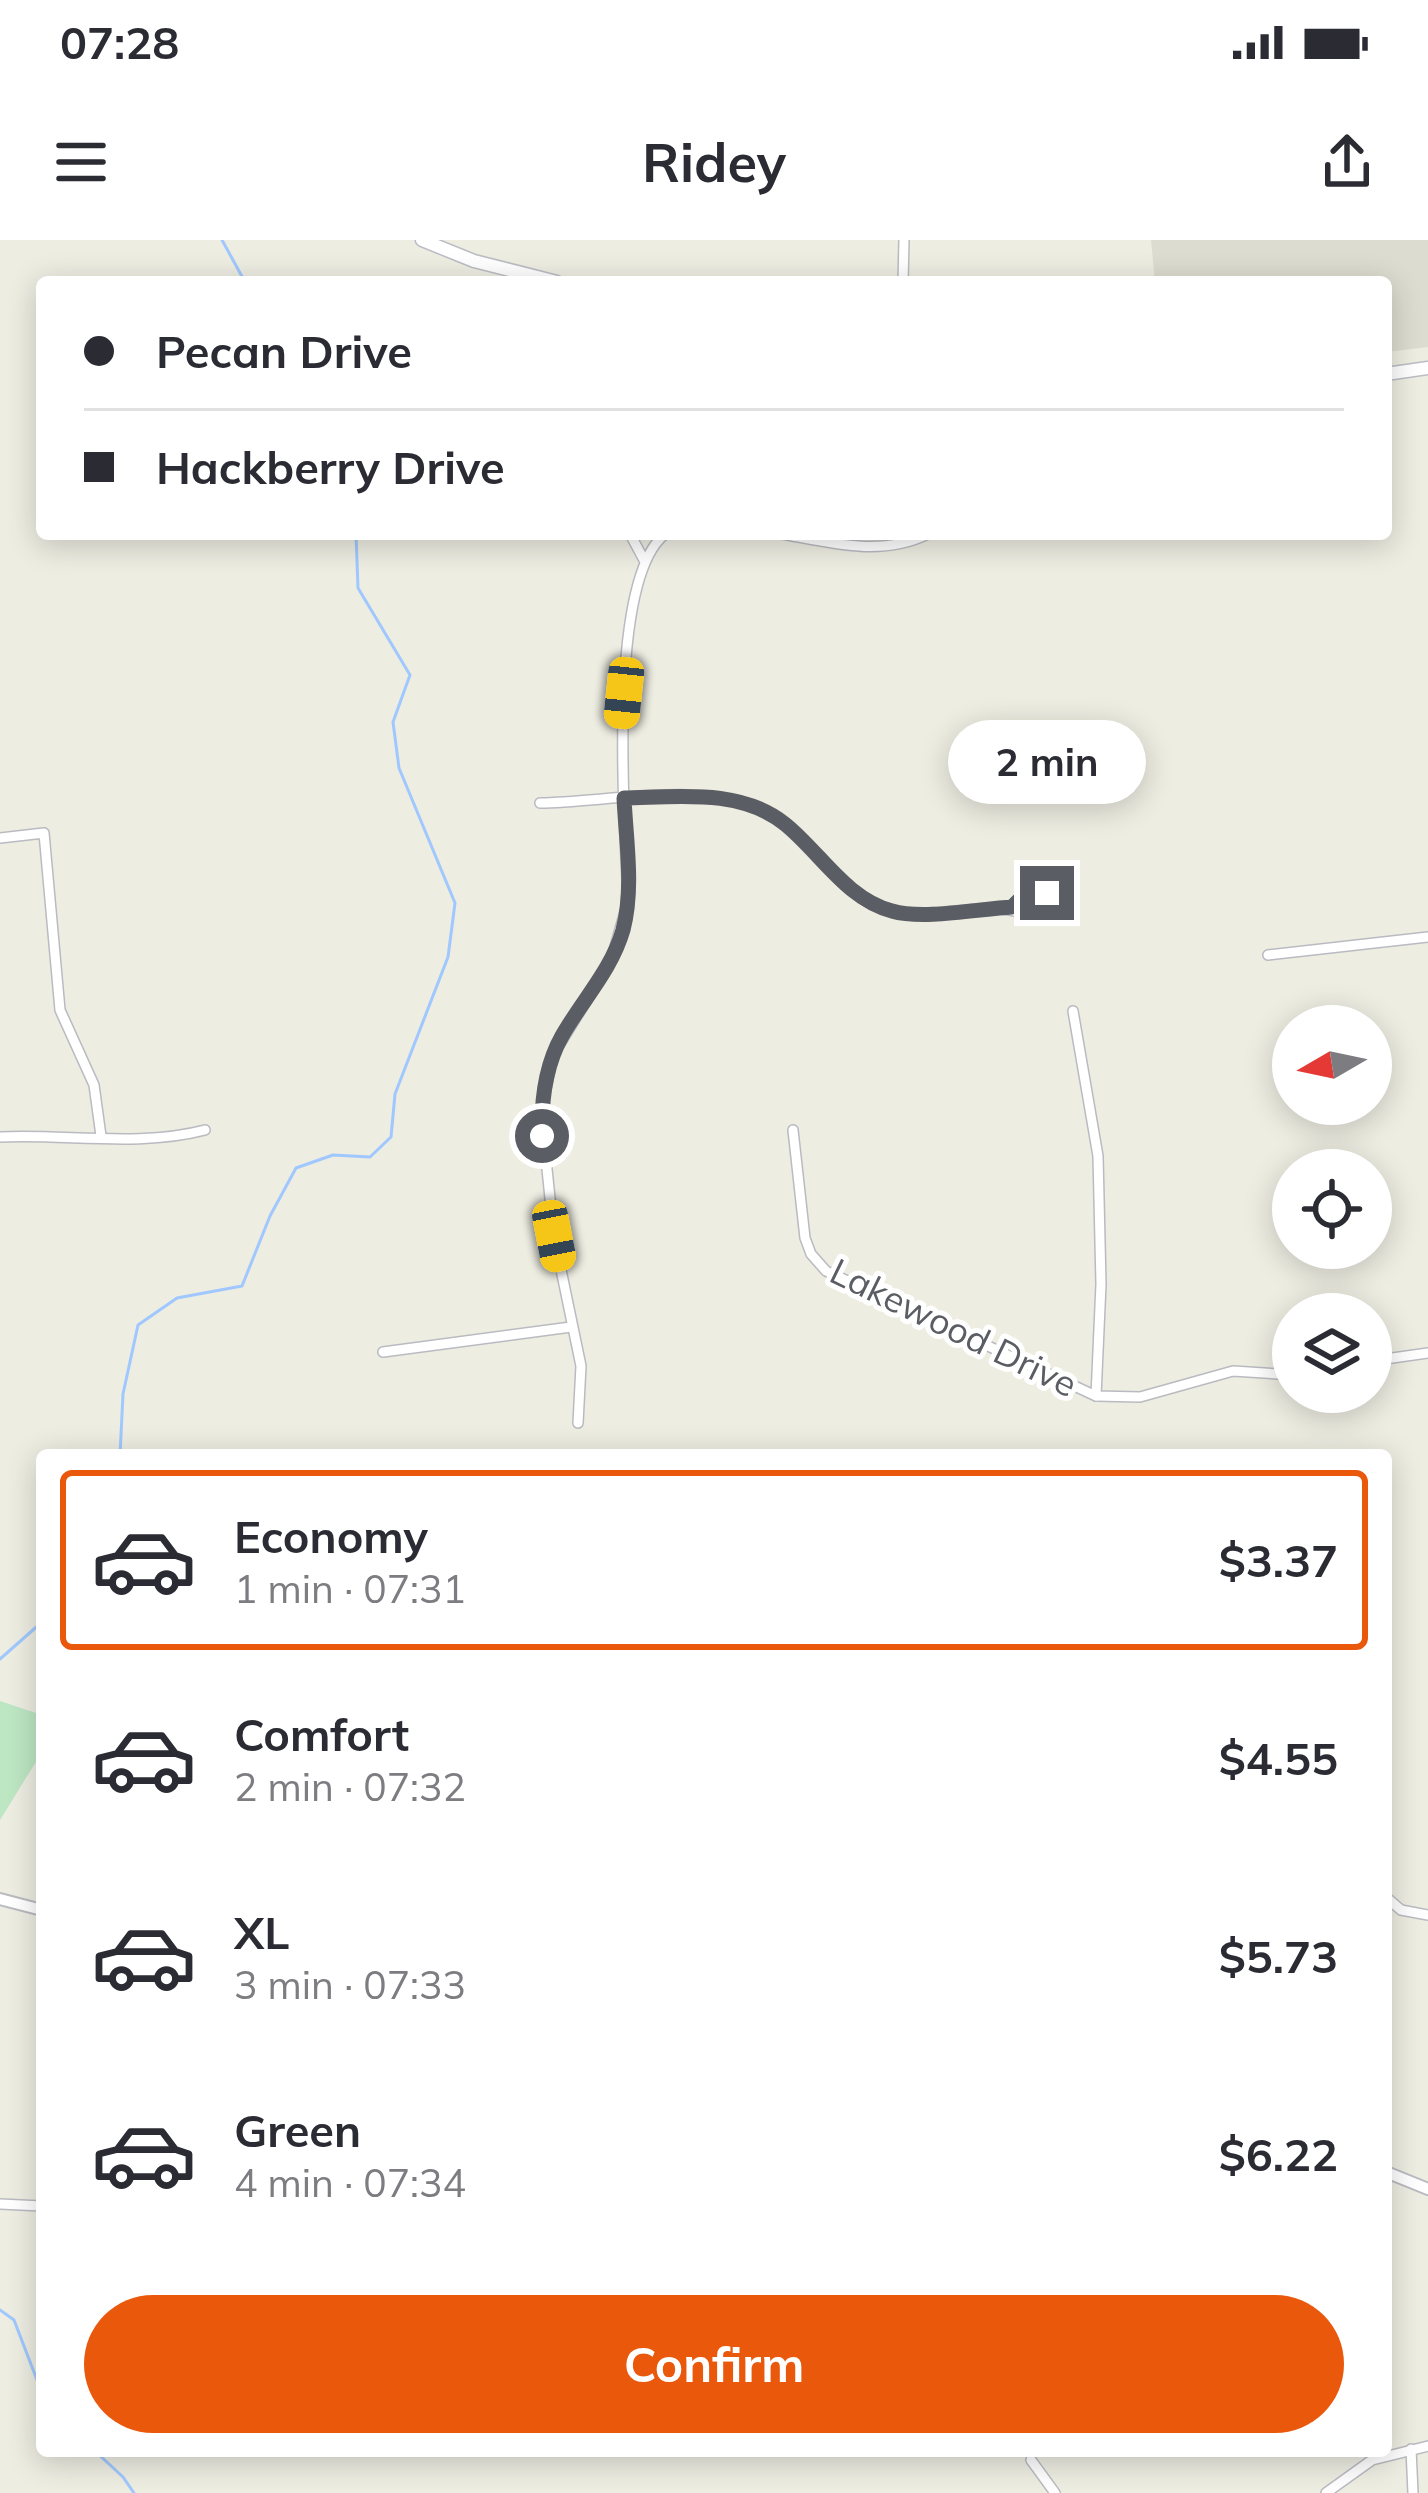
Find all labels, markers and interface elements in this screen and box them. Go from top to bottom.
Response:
text: 07:28 [60,14,179,70]
text: Ridey [642,128,786,196]
icon: menu [48,129,114,195]
icon: share [1314,129,1380,195]
text: Pecan Drive [156,323,412,379]
text: Hackberry Drive [156,439,505,495]
car [602,655,646,731]
callout: 2 min [948,719,1146,803]
text: 2 min [996,737,1098,786]
route end [1020,866,1074,920]
north arrow [1272,1005,1392,1125]
map controls [1272,1005,1392,1413]
route start [515,1109,569,1163]
button: locate [1272,1149,1392,1269]
car [529,1197,579,1275]
street label: Lakewood Drive [823,1248,1085,1406]
button: layers [1272,1293,1392,1413]
icon: car [90,1506,198,1614]
text: Economy [234,1508,428,1564]
text: $3.37 [1219,1532,1338,1588]
text: 1 min · 07:31 [234,1564,466,1613]
icon: car [90,1704,198,1812]
text: Comfort [234,1706,409,1762]
text: $4.55 [1219,1730,1338,1786]
text: 2 min · 07:32 [234,1762,466,1811]
icon: car [90,1902,198,2010]
text: XL [234,1904,289,1960]
text: $5.73 [1219,1928,1338,1984]
text: 3 min · 07:33 [234,1960,466,2009]
icon: car [90,2100,198,2208]
text: Green [234,2102,361,2158]
text: $6.22 [1219,2126,1338,2182]
text: 4 min · 07:34 [234,2158,466,2207]
button: Confirm [84,2295,1344,2433]

